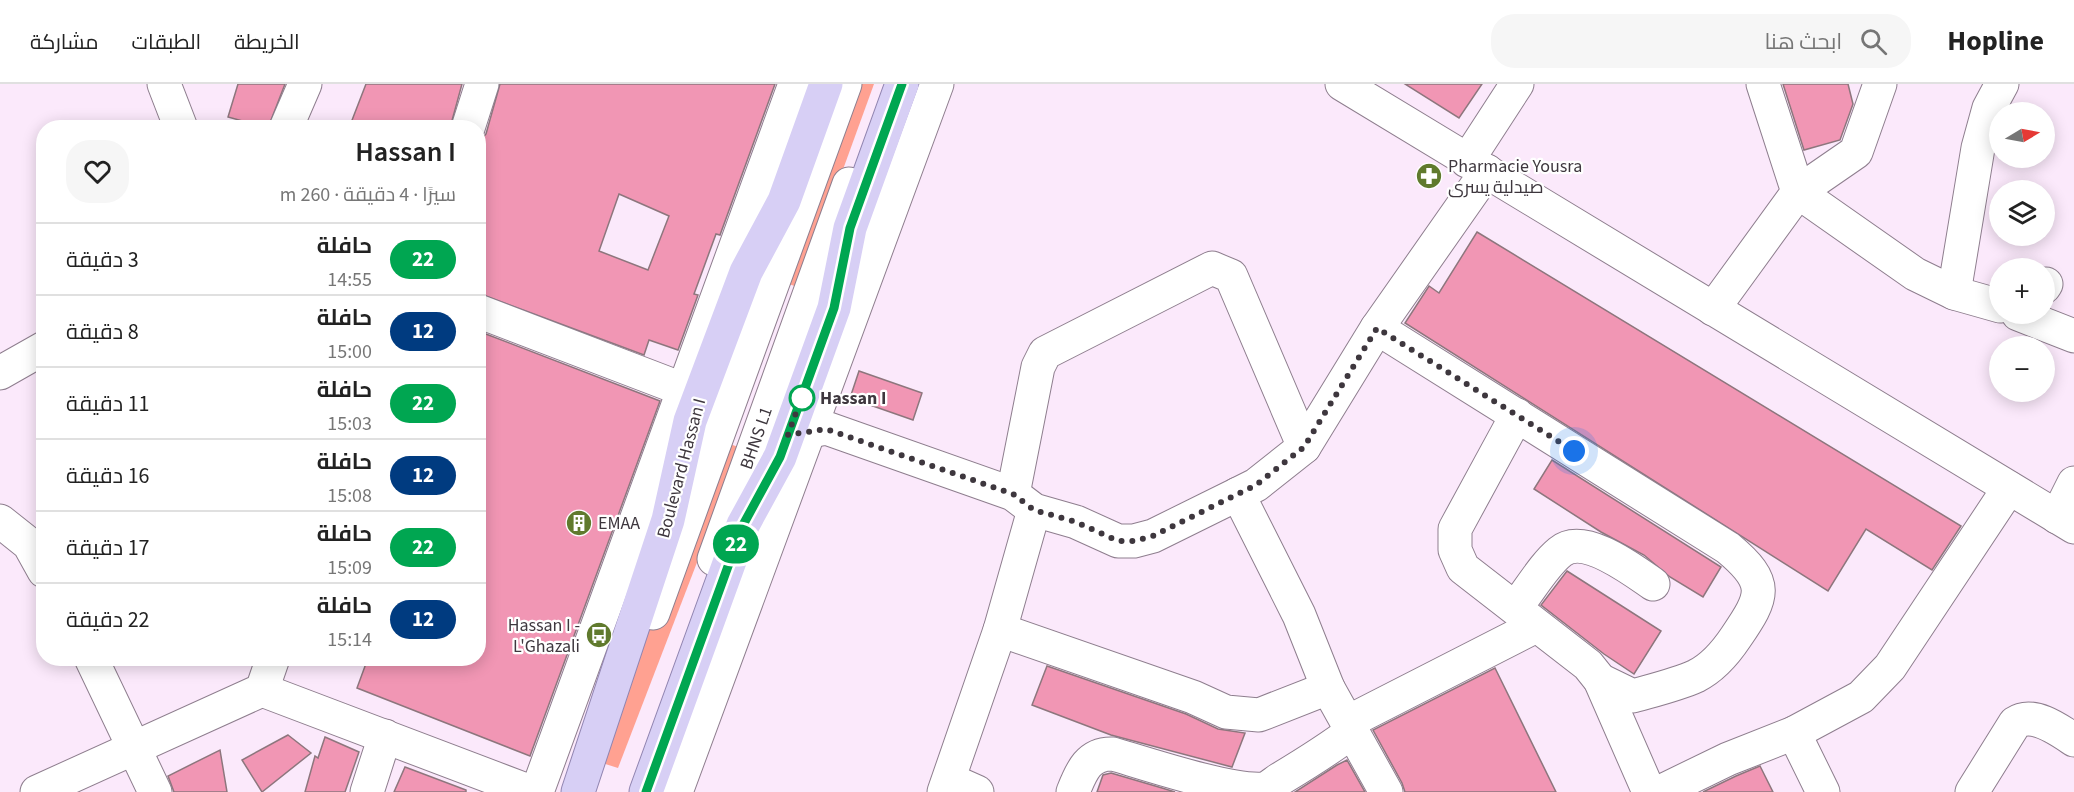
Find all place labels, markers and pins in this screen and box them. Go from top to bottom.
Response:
place label: Pharmacie Yousra صيدلية يسرى [1448,154,1582,200]
pharmacy icon: Pharmacie Yousra صيدلية يسرى [1414,161,1444,191]
marker: Hassan I [789,385,815,411]
place label: Hassan I [820,386,886,411]
building icon: EMAA [564,508,594,538]
place label: EMAA [598,511,640,536]
place label: Hassan I - L'Ghazali [508,613,580,659]
bus stop icon: Hassan I - L'Ghazali [584,620,614,650]

